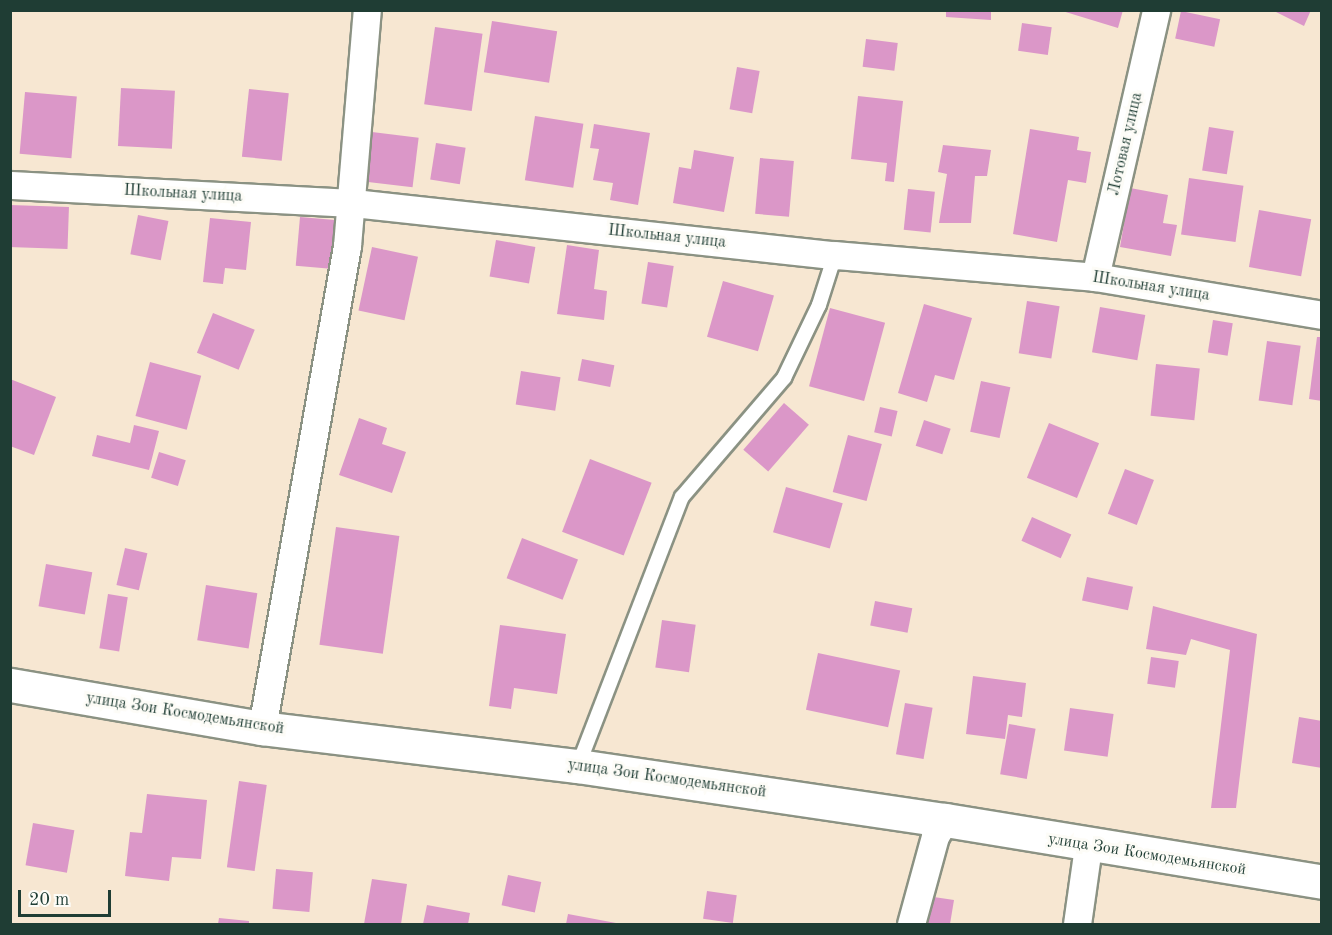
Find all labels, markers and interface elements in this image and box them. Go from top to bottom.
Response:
street label: Лотовая улица [1105,91,1147,197]
street label: Школьная улица [123,181,243,207]
street label: Школьная улица [607,221,727,253]
street label: Школьная улица [1091,268,1211,306]
street label: улица Зои Космодемьянской [85,689,285,739]
street label: улица Зои Космодемьянской [567,756,767,802]
street label: улица Зои Космодемьянской [1047,830,1247,880]
scale bar [21,878,114,916]
text: 20 m [29,891,69,909]

